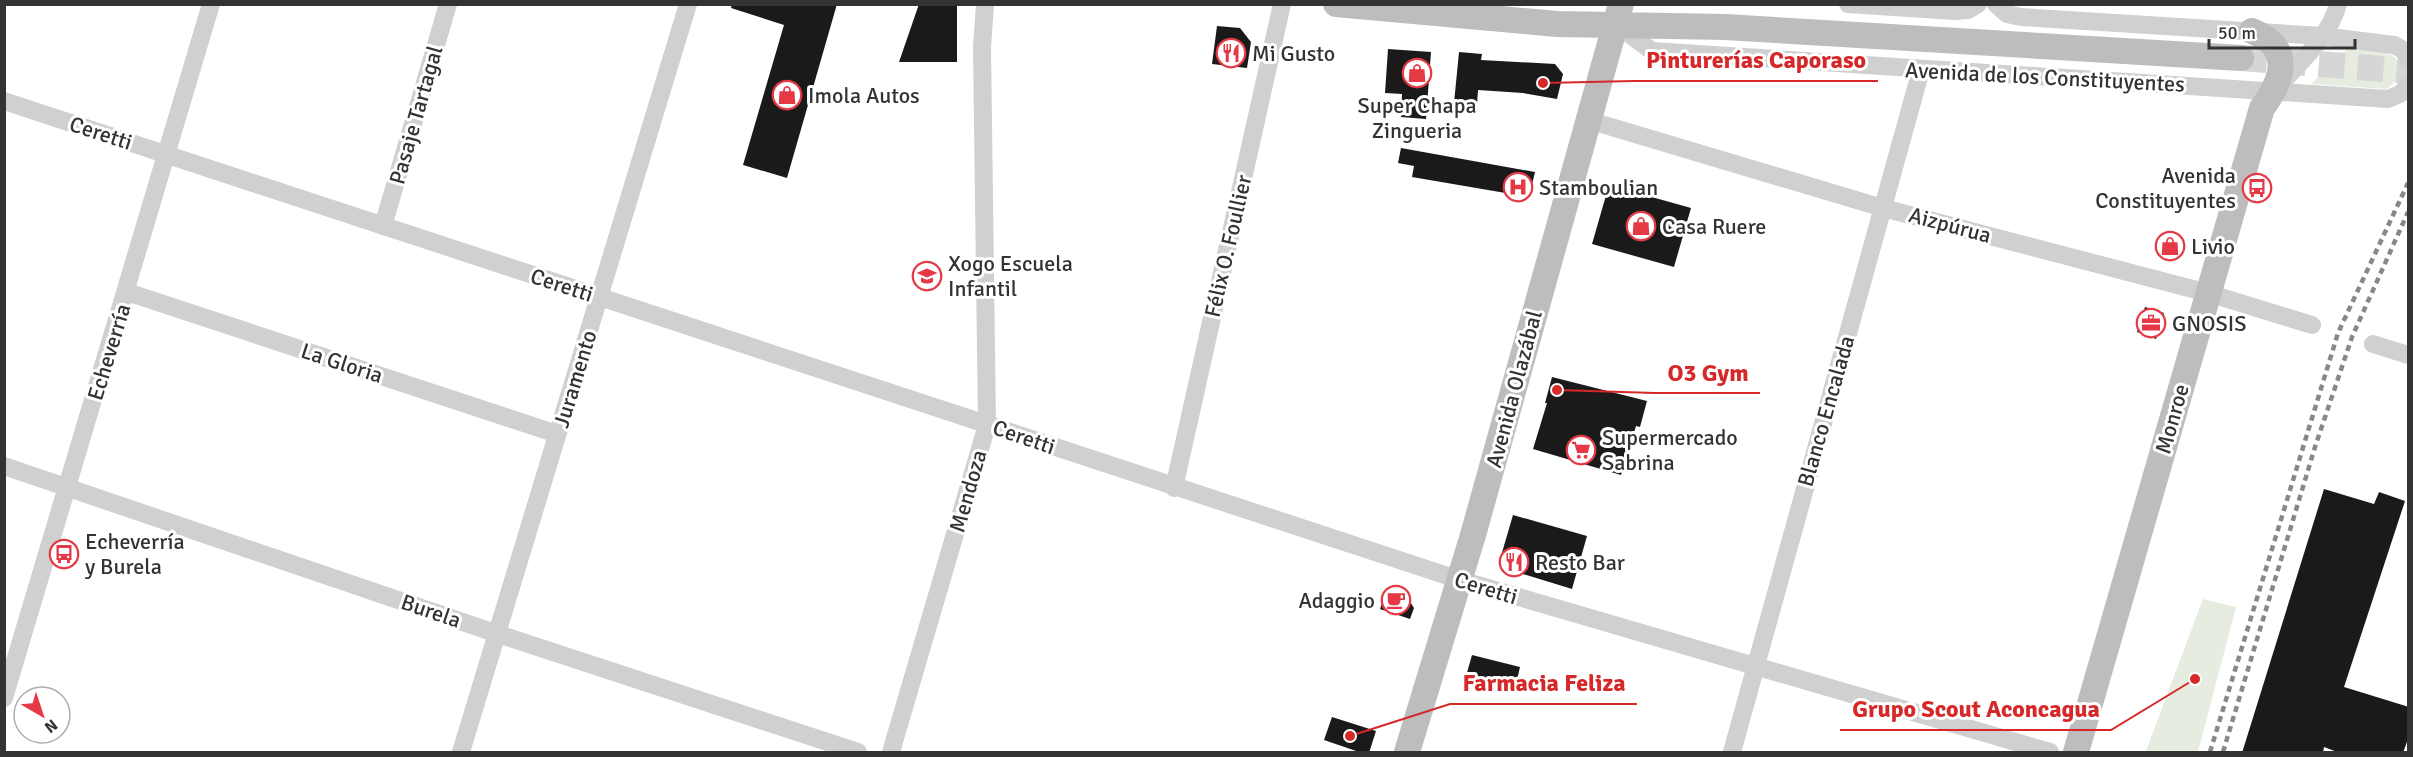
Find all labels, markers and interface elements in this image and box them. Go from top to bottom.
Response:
scale bar [2209,12,2354,50]
text: 50 m [2218,22,2256,44]
restaurant icon: Mi Gusto [1215,37,1247,69]
callout: Pinturerías Caporaso [1634,39,1878,81]
place label: Mi Gusto [1252,40,1335,67]
street label: Pasaje Tartagal [383,43,449,187]
text: Pinturerías Caporaso [1646,45,1866,75]
street label: Avenida de los Constituyentes [1905,56,2185,98]
shop icon: Super Chapa Zingueria [1401,57,1433,89]
shop icon: Imola Autos [771,79,803,111]
place label: Imola Autos [808,82,920,109]
place label: Super Chapa Zingueria [1357,92,1477,144]
street label: Ceretti [66,110,136,156]
place label: Avenida Constituyentes [2095,162,2236,214]
hospital icon: Stamboulian [1502,171,1534,203]
street label: Félix O. Foullier [1198,172,1258,320]
bus stop icon: Avenida Constituyentes [2241,172,2273,204]
place label: Stamboulian [1539,174,1658,201]
street label: Aizpúrua [1906,201,1994,249]
shop icon: Casa Ruere [1625,210,1657,242]
place label: Casa Ruere [1662,213,1766,240]
shop icon: Livio [2154,230,2186,262]
place label: Livio [2191,233,2235,260]
place label: Xogo Escuela Infantil [948,250,1073,302]
school or university icon: Xogo Escuela Infantil [911,260,943,292]
street label: Ceretti [527,262,597,308]
street label: Echeverría [82,300,136,404]
street label: Avenida Olazábal [1480,307,1548,471]
office icon: GNOSIS [2135,307,2167,339]
place label: GNOSIS [2172,310,2246,337]
street label: Juramento [547,327,603,431]
street label: Blanco Encalada [1792,332,1860,490]
street label: La Gloria [298,337,386,389]
callout: O3 Gym [1655,351,1760,393]
text: O3 Gym [1667,358,1749,388]
street label: Monroe [2149,381,2195,457]
street label: Ceretti [989,414,1059,460]
place label: Supermercado Sabrina [1602,424,1738,476]
supermarket icon: Supermercado Sabrina [1565,434,1597,466]
street label: Mendoza [943,447,993,535]
place label: Echeverría y Burela [85,528,185,580]
bus stop icon: Echeverría y Burela [48,538,80,570]
restaurant icon: Resto Bar [1498,546,1530,578]
place label: Resto Bar [1535,549,1625,576]
street label: Ceretti [1451,566,1521,610]
cafe icon: Adaggio [1380,584,1412,616]
place label: Adaggio [1298,587,1375,614]
street label: Burela [397,588,465,634]
callout: Farmacia Feliza [1450,662,1637,704]
text: Farmacia Feliza [1462,668,1626,698]
north arrow [12,685,72,745]
callout: Grupo Scout Aconcagua [1840,688,2111,730]
text: Grupo Scout Aconcagua [1852,694,2100,724]
text: N [40,715,61,737]

